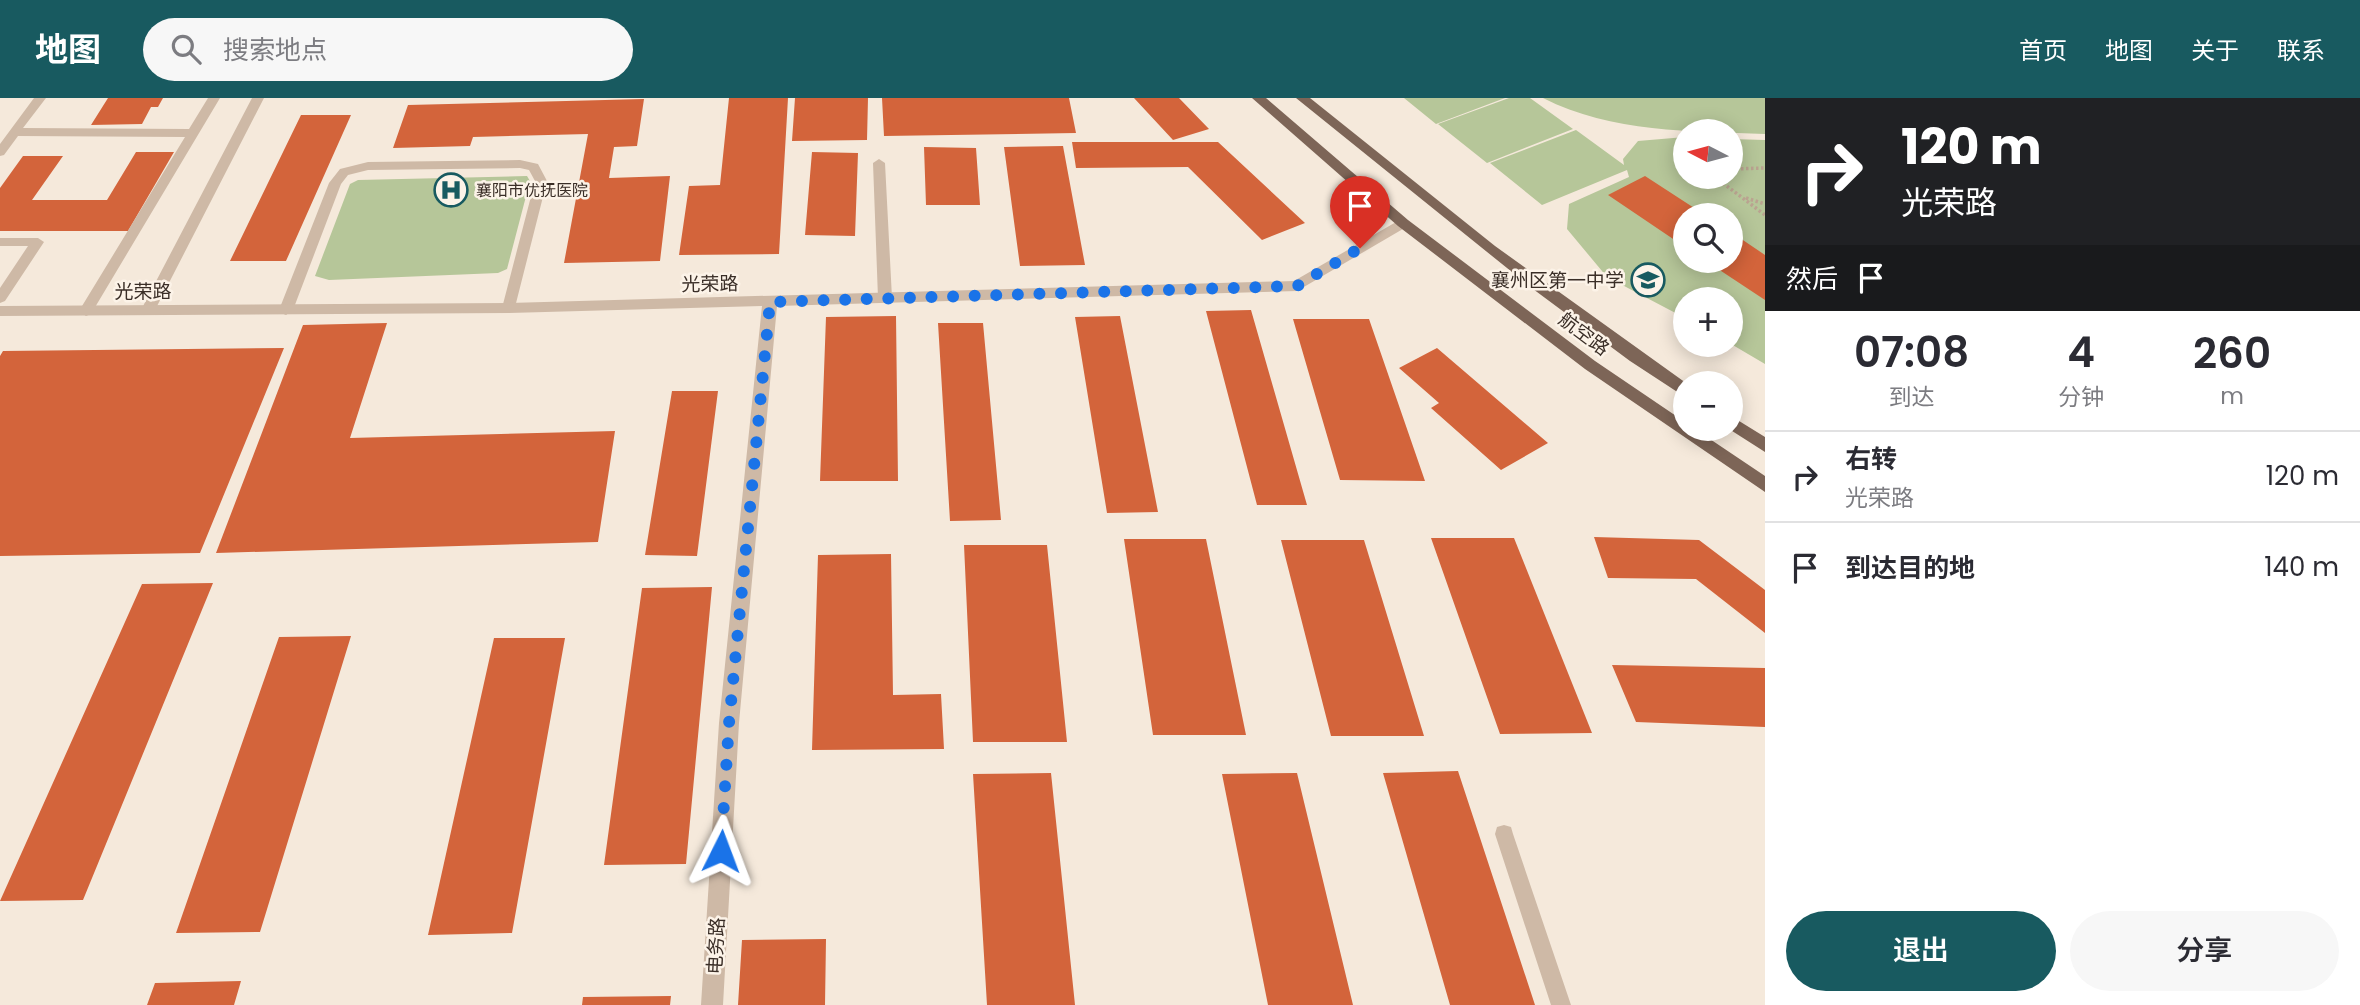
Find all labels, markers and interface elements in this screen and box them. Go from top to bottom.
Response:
search box [143,18,633,81]
text: 地图 [35,26,101,73]
icon: search [167,30,205,68]
text: 搜索地点 [223,32,327,68]
text: 首页 [2019,34,2067,67]
text: 地图 [2105,34,2153,67]
text: 关于 [2191,34,2239,67]
text: 联系 [2277,34,2325,67]
text: 120 m [1901,113,2042,181]
north arrow [1673,119,1743,189]
map controls [1673,119,1743,441]
icon: right [1786,126,1877,217]
hospital icon: 襄阳市优抚医院 [432,171,470,209]
pin [1330,176,1390,248]
place label: 襄阳市优抚医院 [476,179,588,202]
text: 光荣路 [1901,180,1997,225]
icon: arrive [1341,187,1379,225]
button: search [1673,203,1743,273]
icon: arrive [1852,259,1890,297]
school or university icon: 襄州区第一中学 [1629,261,1667,299]
text: 然后 [1786,261,1838,297]
place label: 襄州区第一中学 [1491,267,1624,294]
street label: 光荣路 [681,270,739,298]
street label: 光荣路 [114,278,172,305]
button: + [1673,287,1743,357]
street label: 航空路 [1553,306,1615,362]
text: 07:08 [1854,323,1969,382]
text: 4 [2067,323,2095,382]
text: 260 [2193,324,2271,383]
button: − [1673,371,1743,441]
text: m [2220,380,2244,412]
text: 到达 [1889,381,1935,413]
text: 分钟 [2058,381,2104,413]
text: 右转 [1845,441,1897,477]
icon: right [1786,458,1824,496]
text: 120 m [2266,458,2339,494]
text: 光荣路 [1845,482,1914,514]
icon: arrive [1786,549,1824,587]
text: 140 m [2264,549,2339,585]
text: 到达目的地 [1845,550,1975,586]
position arrow [684,814,758,888]
button: 退出 [1786,911,2056,991]
button: 分享 [2070,911,2339,991]
street label: 电务路 [701,917,731,975]

